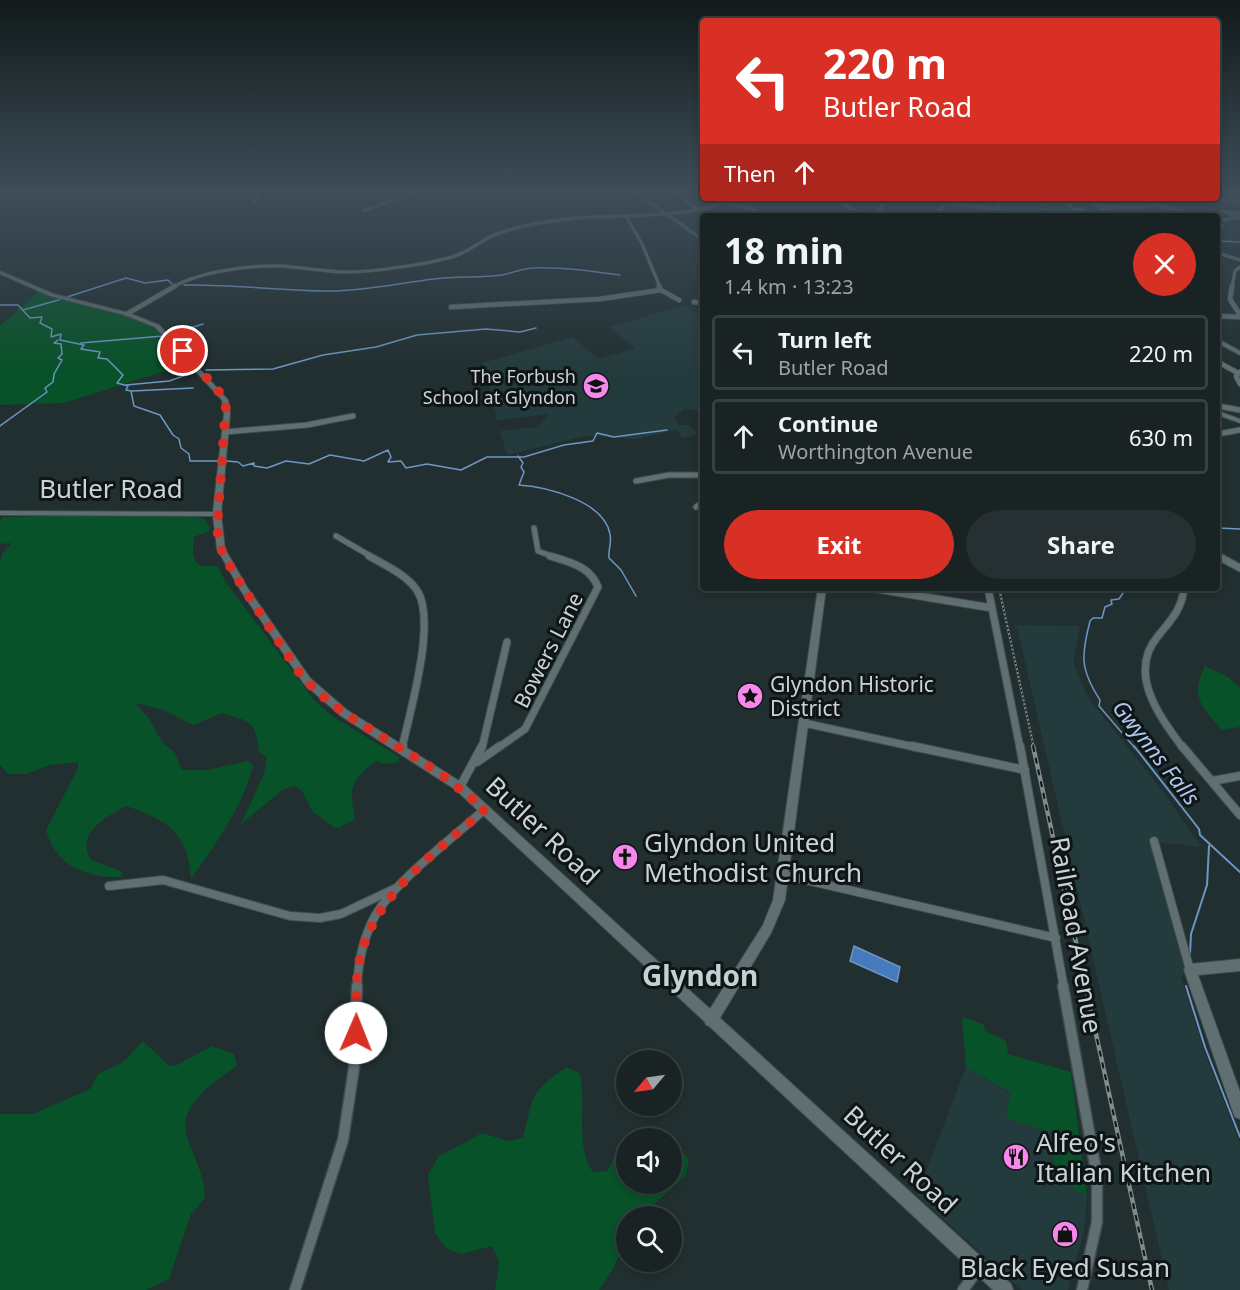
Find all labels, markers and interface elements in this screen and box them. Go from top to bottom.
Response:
text: 220 m [823,34,947,91]
icon: left [724,42,802,120]
text: Butler Road [823,88,972,125]
icon: ahead [788,156,821,189]
text: Then [724,158,776,188]
text: 18 min [724,226,844,275]
button: close [1133,233,1196,296]
text: 1.4 km · 13:23 [724,273,854,300]
text: Turn left [778,324,872,354]
pin [157,325,208,376]
icon: arrive [166,334,199,367]
icon: left [727,336,760,369]
text: 220 m [1129,338,1193,368]
text: Butler Road [778,354,889,381]
place label: The Forbush School at Glyndon [423,364,576,409]
school or university icon: The Forbush School at Glyndon [581,371,611,401]
text: Continue [778,408,878,438]
icon: ahead [727,420,760,453]
text: 630 m [1129,422,1193,452]
text: Worthington Avenue [778,438,973,465]
street label: Butler Road [39,470,183,506]
button: Exit [724,510,954,579]
button: Share [966,510,1196,579]
street label: Bowers Lane [507,587,589,713]
place label: Glyndon Historic District [770,670,934,722]
place icon: Glyndon Historic District [735,681,765,711]
water label: Gwynns Falls [1106,693,1208,811]
street label: Butler Road [478,768,608,892]
place label: Glyndon United Methodist Church [644,824,862,890]
street label: Railroad Avenue [1042,834,1112,1036]
church icon: Glyndon United Methodist Church [610,842,640,872]
district label: Glyndon [642,956,758,994]
position arrow [324,1001,388,1065]
north arrow [616,1050,682,1116]
map controls [616,1050,682,1272]
street label: Butler Road [836,1097,966,1221]
place label: Alfeo's Italian Kitchen [1036,1124,1211,1190]
button: sound [616,1128,682,1194]
restaurant icon: Alfeo's Italian Kitchen [1001,1142,1031,1172]
button: search [616,1206,682,1272]
shop icon: Black Eyed Susan [1050,1219,1080,1249]
place label: Black Eyed Susan [960,1249,1170,1285]

